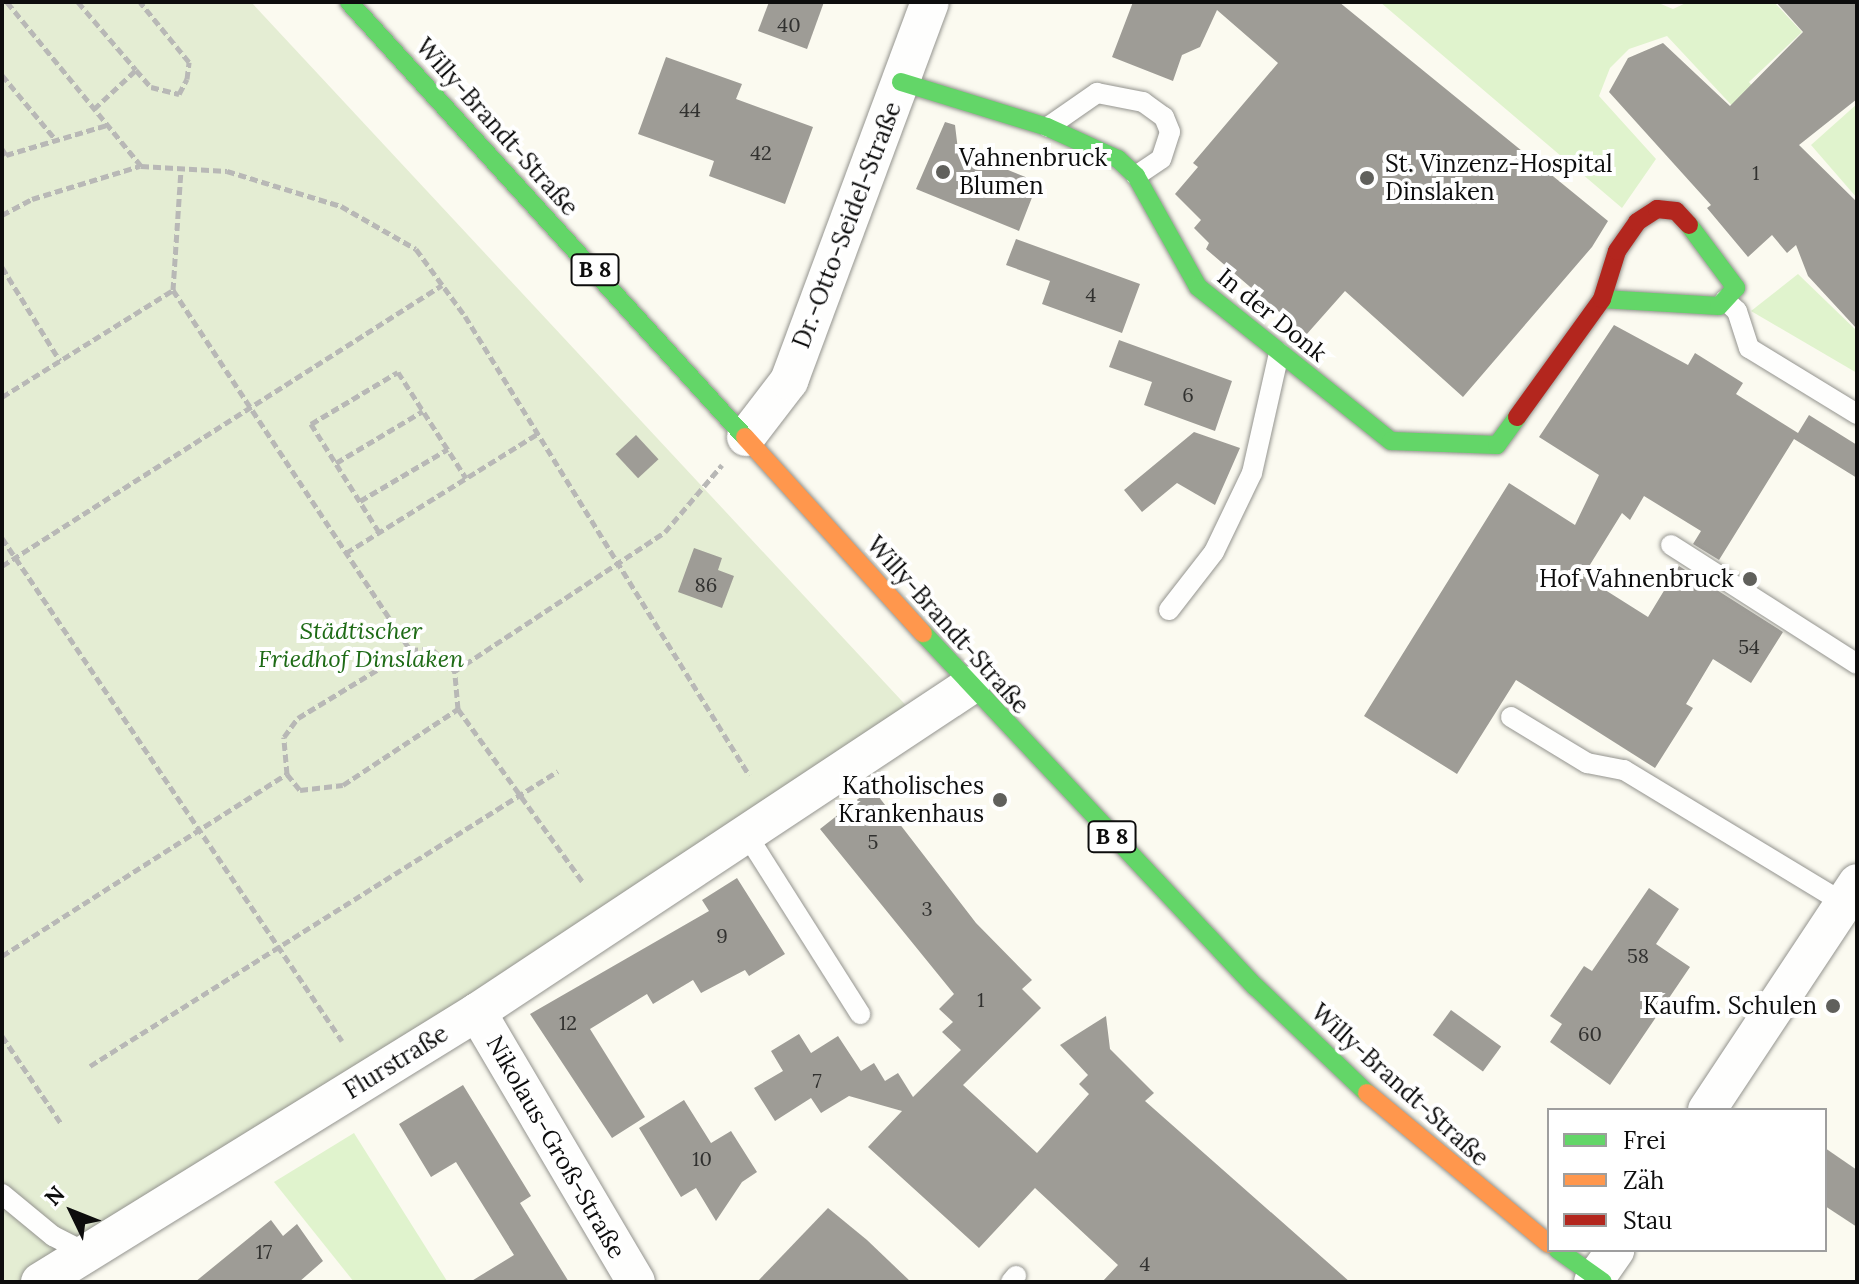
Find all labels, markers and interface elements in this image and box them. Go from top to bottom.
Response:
house number: 40 [777,12,801,36]
street label: Willy-Brandt-Straße [410,32,584,222]
house number: 44 [679,97,701,121]
street label: Dr.-Otto-Seidel-Straße [787,98,907,352]
house number: 42 [750,140,772,164]
place label: Vahnenbruck Blumen [959,144,1107,200]
place label: St. Vinzenz-Hospital Dinslaken [1385,150,1613,206]
house number: 1 [1752,160,1760,184]
marker: Vahnenbruck Blumen [934,163,952,181]
marker: St. Vinzenz-Hospital Dinslaken [1356,167,1378,189]
road number: B 8 [569,252,621,288]
street label: In der Donk [1212,262,1332,368]
house number: 4 [1086,282,1096,306]
house number: 6 [1182,382,1194,406]
street label: Willy-Brandt-Straße [861,530,1035,720]
place label: Hof Vahnenbruck [1539,565,1734,593]
marker: Hof Vahnenbruck [1741,570,1759,588]
house number: 86 [695,572,717,596]
park label: Städtischer Friedhof Dinslaken [258,617,464,673]
house number: 54 [1738,634,1760,658]
place label: Katholisches Krankenhaus [838,772,984,828]
marker: Katholisches Krankenhaus [991,791,1009,809]
road number: B 8 [1086,819,1138,855]
house number: 5 [868,829,878,853]
house number: 3 [921,896,933,920]
house number: 9 [716,923,728,947]
house number: 58 [1627,943,1649,967]
house number: 1 [977,987,985,1011]
place label: Kaufm. Schulen [1643,992,1817,1020]
marker: Kaufm. Schulen [1824,997,1842,1015]
street label: Willy-Brandt-Straße [1305,998,1495,1172]
house number: 12 [559,1010,577,1034]
street label: Flurstraße [339,1019,453,1105]
house number: 60 [1578,1021,1602,1045]
street label: Nikolaus-Groß-Straße [480,1031,632,1263]
house number: 7 [812,1068,822,1092]
legend [1547,1108,1827,1252]
text: Frei [1623,1125,1666,1156]
house number: 10 [692,1146,712,1170]
text: Zäh [1623,1165,1664,1196]
north arrow [32,1172,112,1252]
text: N [38,1180,70,1211]
text: Stau [1623,1205,1672,1236]
house number: 17 [256,1239,272,1263]
house number: 4 [1140,1251,1150,1275]

